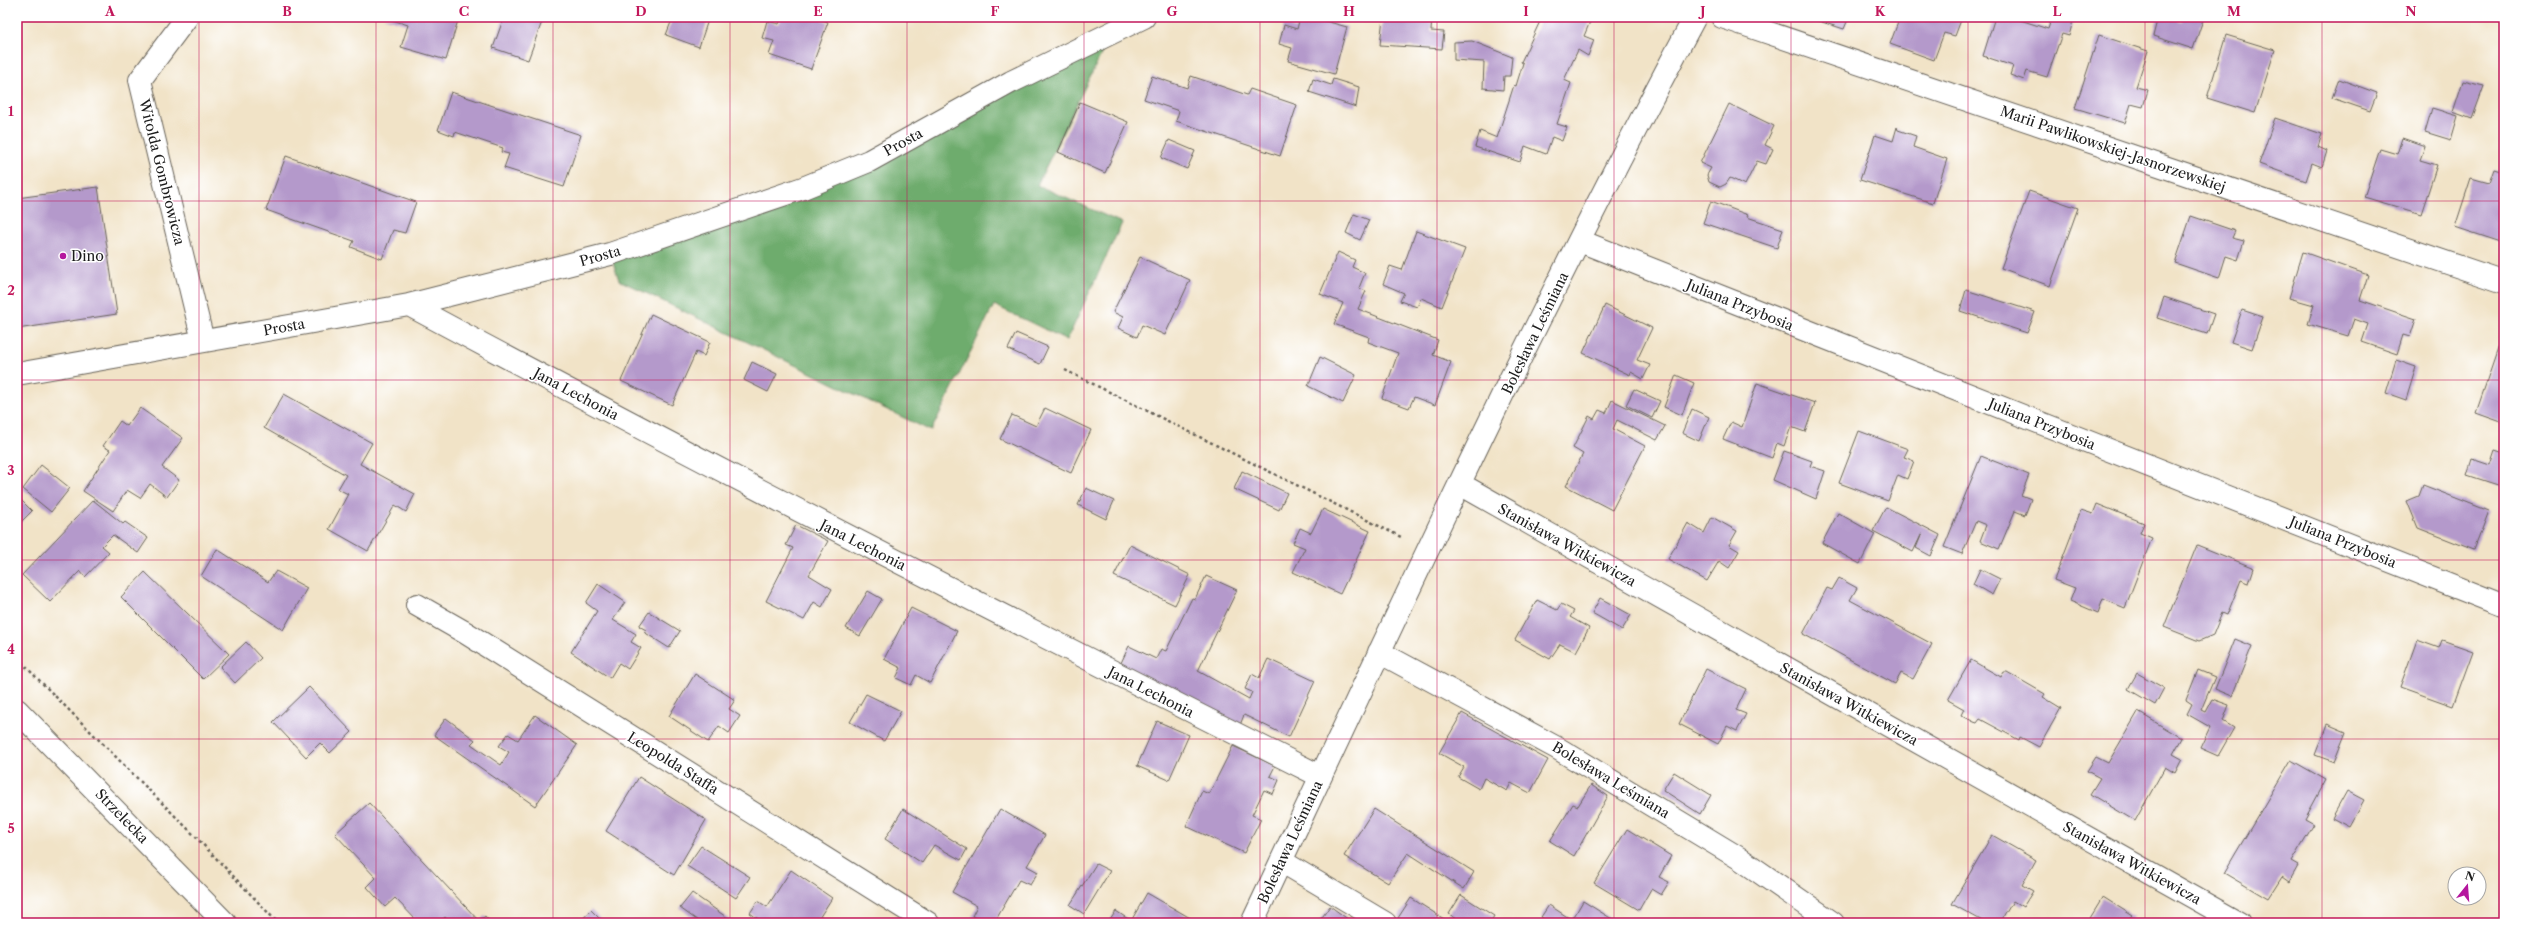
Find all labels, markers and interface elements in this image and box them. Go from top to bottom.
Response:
text: A [104,3,116,19]
text: B [282,3,292,19]
text: C [459,3,469,19]
text: D [635,3,647,19]
text: E [813,3,823,19]
text: F [991,3,1000,19]
text: G [1166,3,1178,19]
text: H [1343,3,1355,19]
text: I [1523,3,1529,19]
text: J [1698,3,1706,19]
text: K [1875,3,1886,19]
text: L [2053,3,2062,19]
text: M [2227,3,2241,19]
text: N [2405,3,2417,19]
street label: Witolda Gombrowicza [135,96,189,247]
street label: Marii Pawlikowskiej-Jasnorzewskiej [1998,102,2228,196]
text: 1 [8,103,14,119]
street label: Prosta [880,124,926,160]
street label: Prosta [577,241,623,270]
place label: Dino [71,247,104,265]
marker: Dino [58,251,68,261]
street label: Bolesława Leśmiana [1498,268,1573,397]
street label: Juliana Przybosia [1682,275,1797,335]
text: 2 [7,282,15,298]
street label: Prosta [262,314,307,340]
street label: Jana Lechonia [529,363,622,424]
street label: Juliana Przybosia [1984,394,2099,454]
text: 3 [7,462,15,478]
street label: Stanisława Witkiewicza [1495,500,1640,591]
street label: Juliana Przybosia [2285,512,2400,572]
street label: Jana Lechonia [815,515,910,575]
text: 4 [7,641,15,657]
street label: Stanisława Witkiewicza [1777,659,1922,750]
street label: Jana Lechonia [1103,662,1198,722]
street label: Leopolda Staffa [624,728,722,799]
street label: Bolesława Leśmiana [1549,738,1673,822]
street label: Bolesława Leśmiana [1254,777,1327,906]
street label: Strzelecka [92,785,153,847]
street label: Stanisława Witkiewicza [2060,818,2205,909]
text: 5 [7,820,15,836]
north arrow [2447,866,2487,906]
text: N [2463,868,2477,885]

